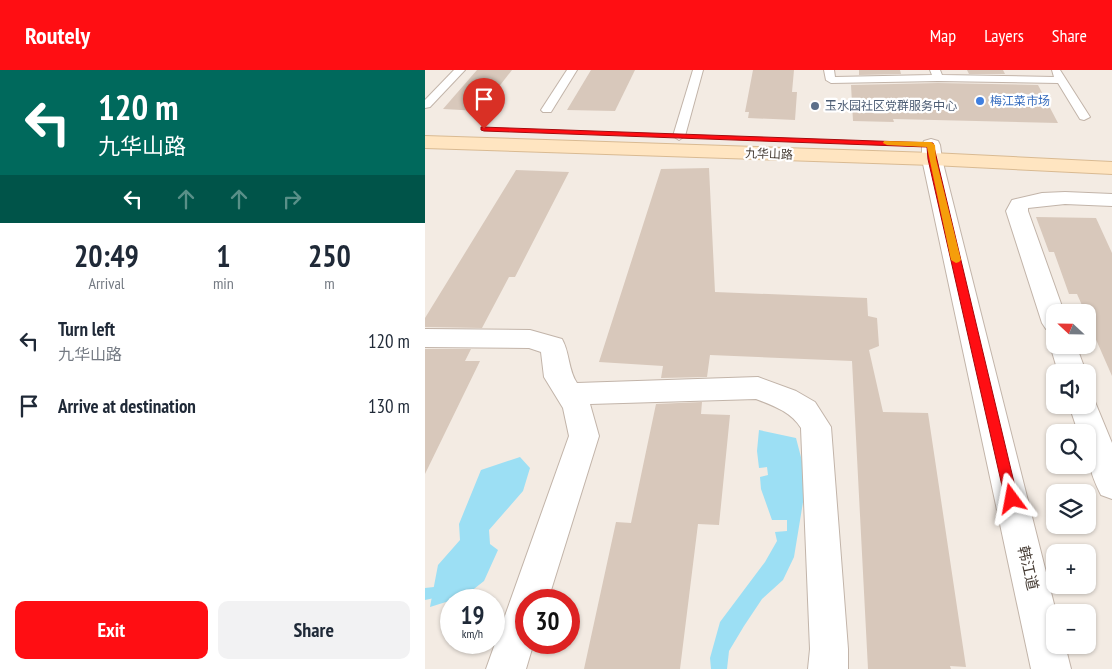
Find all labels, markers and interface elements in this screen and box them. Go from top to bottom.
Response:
text: Routely [25,20,90,51]
text: Map [930,24,956,47]
text: Layers [984,24,1024,47]
text: Share [1052,24,1087,47]
pin [463,78,505,129]
text: 120 m [98,84,179,130]
icon: arrive [470,85,498,113]
icon: left [15,90,80,155]
place label: 梅江菜市场 [990,93,1050,108]
marker: 梅江菜市场 [974,95,986,107]
place label: 玉水园社区党群服务中心 [825,98,957,113]
marker: 玉水园社区党群服务中心 [809,100,821,112]
text: 九华山路 [98,132,186,160]
street label: 九华山路 [745,145,793,162]
icon: left [119,185,147,213]
icon: ahead [172,185,200,213]
icon: ahead [225,185,253,213]
icon: right [278,185,306,213]
text: 20:49 [74,236,139,275]
text: 1 [216,236,231,275]
text: 250 [308,236,351,275]
text: Arrival [88,273,125,293]
text: min [213,273,234,293]
text: m [324,273,335,293]
north arrow [1046,304,1096,354]
map controls [1046,304,1096,654]
text: Turn left [58,317,115,341]
icon: left [15,327,43,355]
text: 120 m [368,329,410,353]
text: 九华山路 [58,344,122,364]
button: sound [1046,364,1096,414]
icon: arrive [15,392,43,420]
text: Arrive at destination [58,394,196,418]
text: 130 m [368,394,410,418]
button: search [1046,424,1096,474]
position arrow [985,472,1037,524]
button: layers [1046,484,1096,534]
street label: 韩江道 [1014,544,1043,592]
button: + [1046,544,1096,594]
speed limit sign: 30 [515,589,580,654]
text: 19 [461,599,484,631]
button: Exit [15,601,208,659]
button: Share [218,601,410,659]
button: − [1046,604,1096,654]
text: km/h [462,626,483,641]

